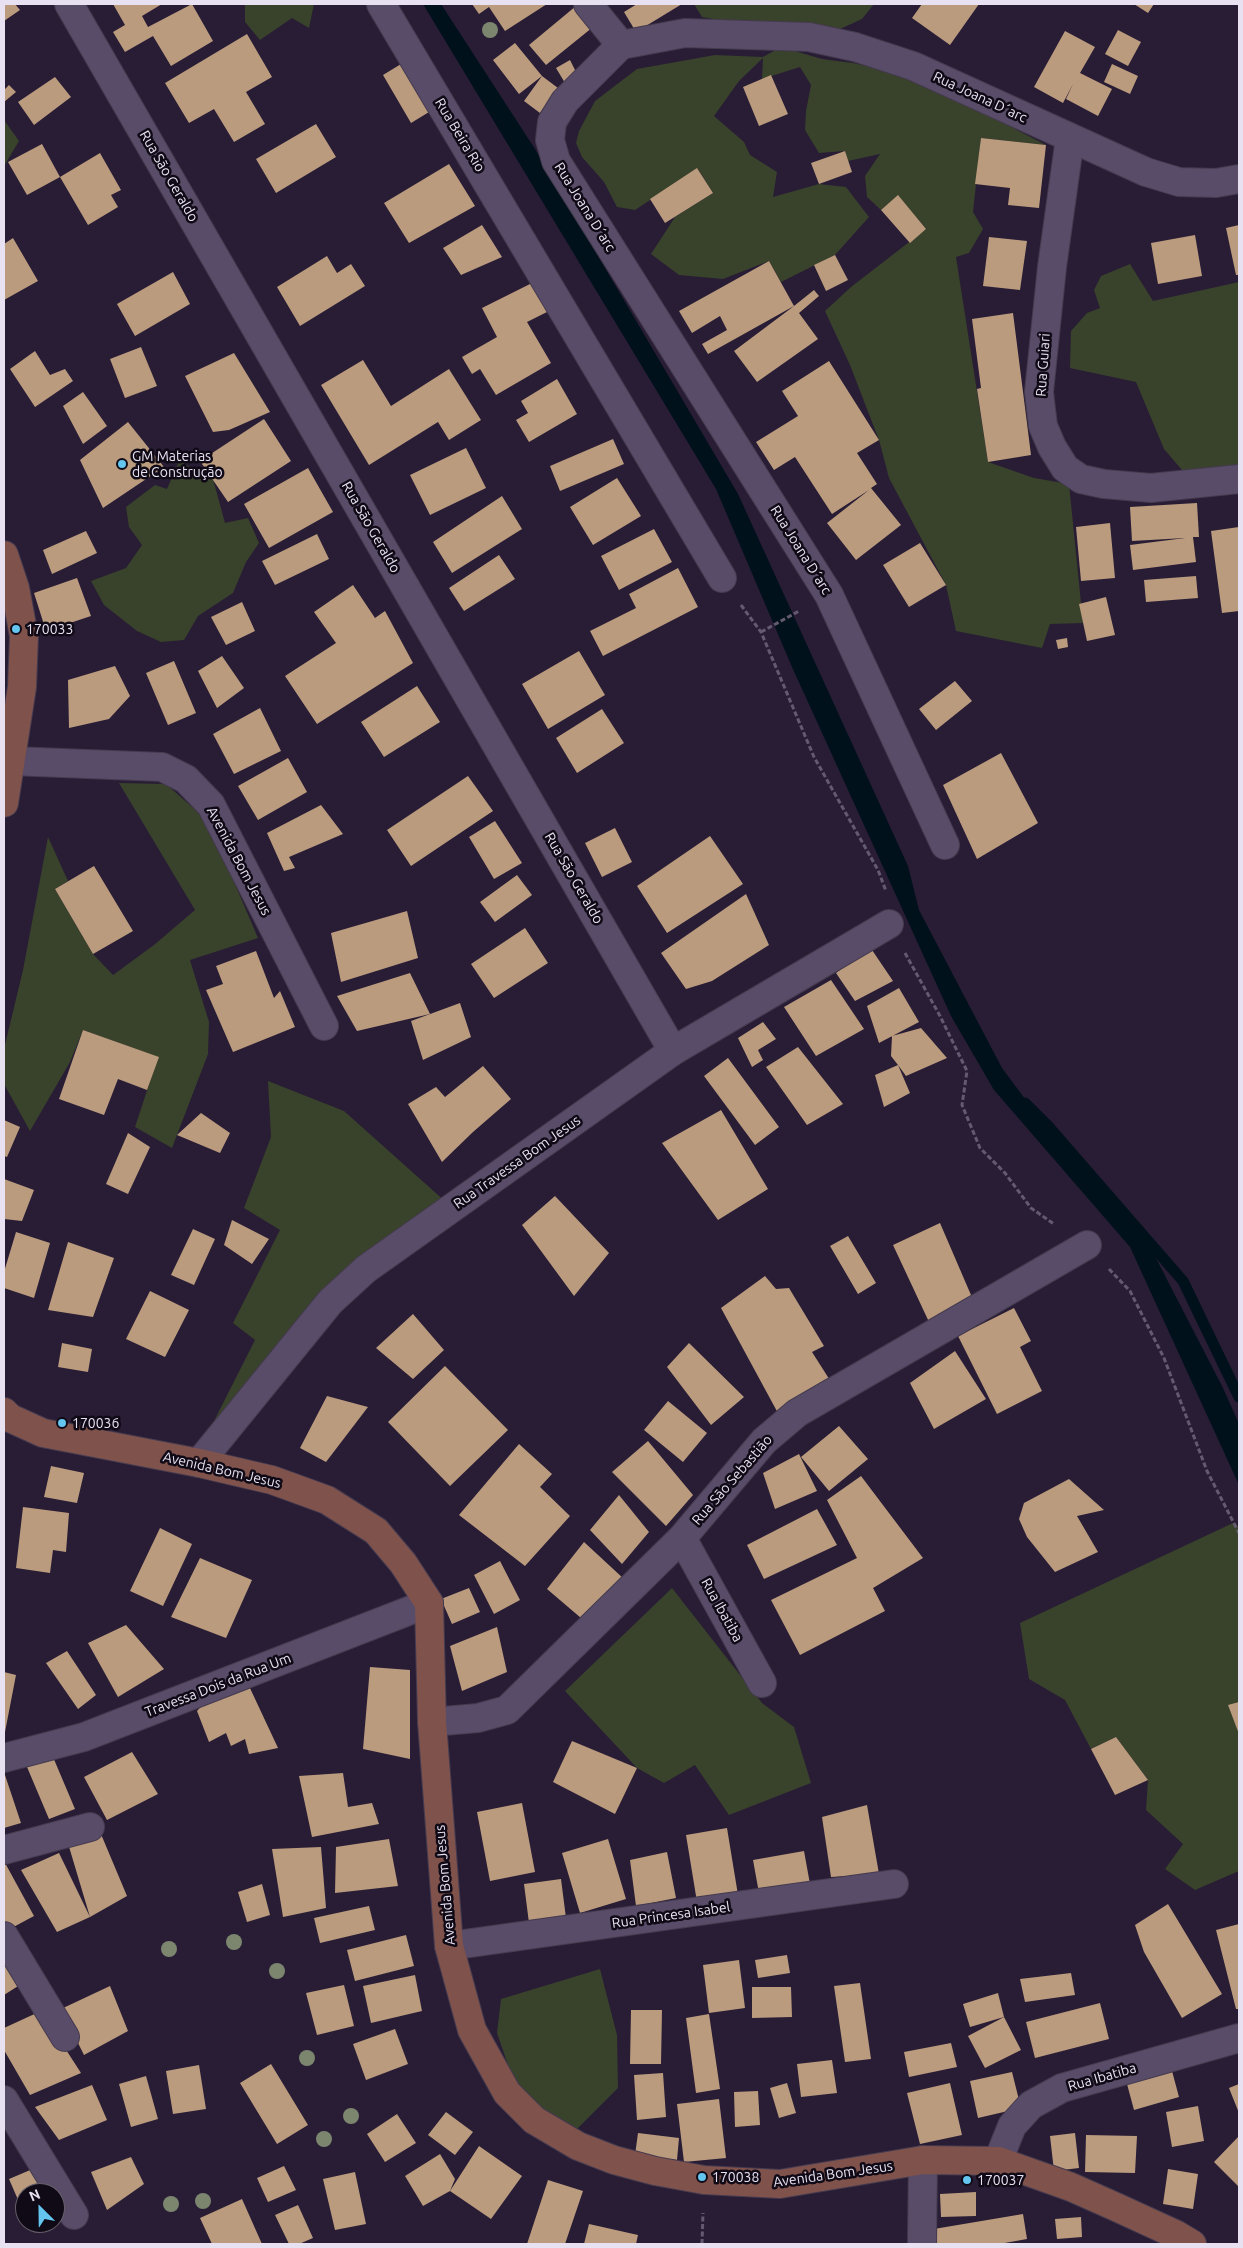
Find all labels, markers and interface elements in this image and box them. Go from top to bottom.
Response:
street label: Rua Joana D´arc [930,68,1030,126]
street label: Rua Beira Rio [431,95,489,175]
street label: Rua São Geraldo [136,127,202,225]
street label: Rua Joana D´arc [551,159,619,255]
street label: Rua Guiari [1032,333,1054,397]
place label: GM Materias de Construção [132,448,223,481]
marker: GM Materias de Construção [116,458,128,470]
street label: Rua São Geraldo [338,478,404,576]
street label: Rua Joana D´arc [767,502,835,598]
place label: 170033 [26,621,73,637]
marker: 170033 [10,623,22,635]
street label: Avenida Bom Jesus [203,804,275,918]
street label: Rua São Geraldo [541,829,607,927]
street label: Rua Travessa Bom Jesus [450,1112,584,1212]
place label: 170036 [72,1415,119,1431]
marker: 170036 [56,1417,68,1429]
street label: Rua São Sebastião [688,1432,776,1528]
street label: Avenida Bom Jesus [161,1448,283,1492]
street label: Rua Ibatiba [698,1575,746,1645]
street label: Travessa Dois da Rua Um [143,1649,293,1721]
street label: Avenida Bom Jesus [431,1824,459,1946]
street label: Rua Princesa Isabel [611,1898,731,1932]
street label: Rua Ibatiba [1066,2059,1138,2095]
street label: Avenida Bom Jesus [772,2157,894,2191]
place label: 170038 [712,2169,759,2185]
marker: 170038 [696,2171,708,2183]
place label: 170037 [977,2172,1024,2188]
marker: 170037 [961,2174,973,2186]
north arrow [15,2183,65,2233]
text: N [27,2186,42,2205]

